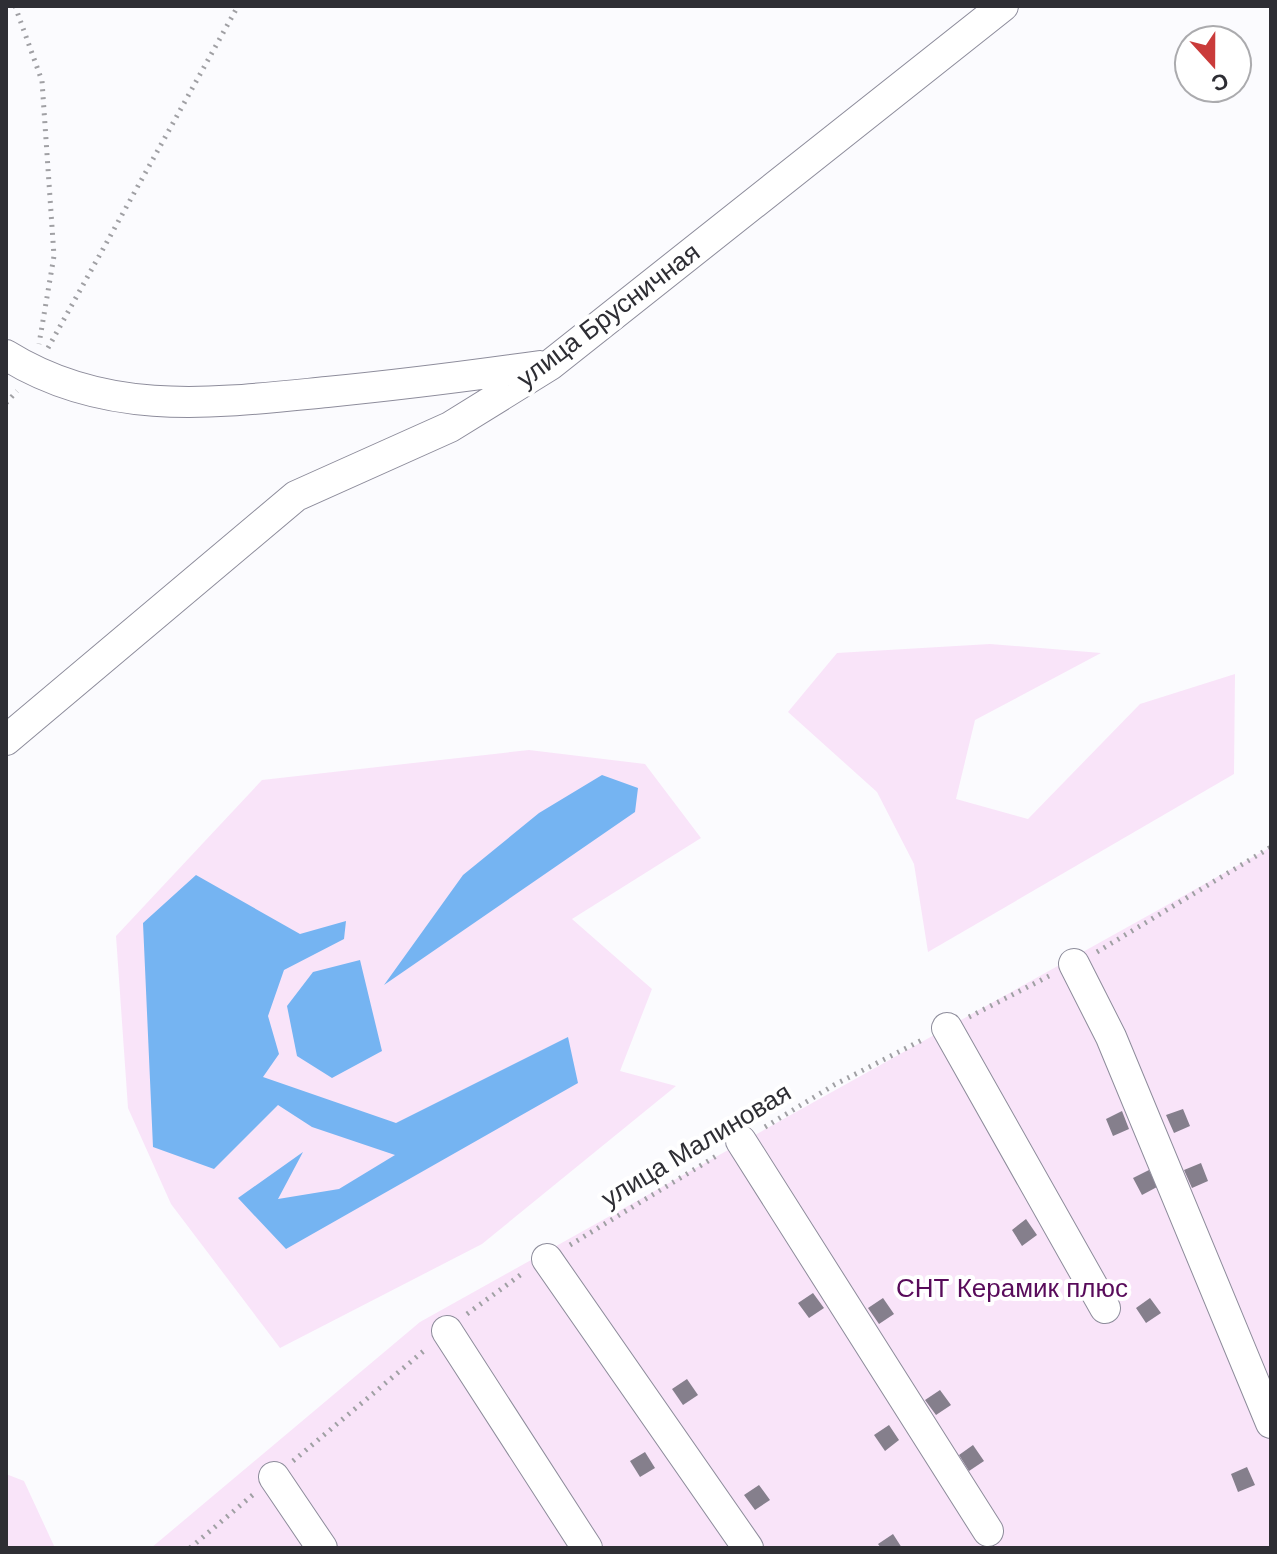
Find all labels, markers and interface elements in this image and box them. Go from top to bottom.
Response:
north arrow [1173,24,1253,104]
text: С [1208,68,1232,97]
street label: улица Брусничная [511,237,705,393]
street label: улица Малиновая [596,1077,796,1213]
park label: СНТ Керамик плюс [896,1273,1128,1303]

